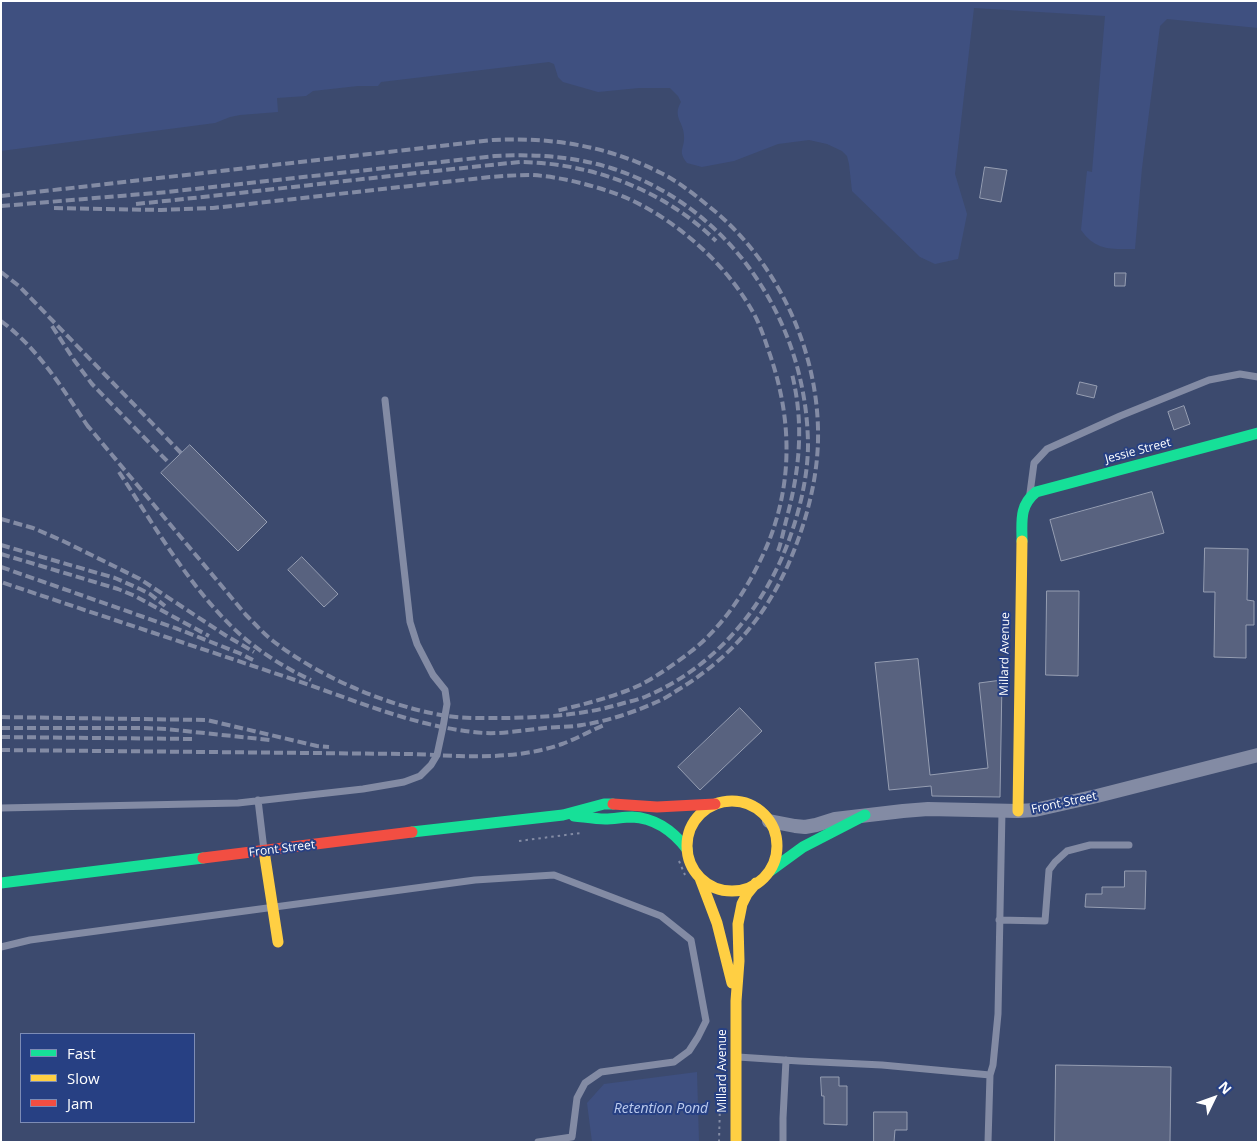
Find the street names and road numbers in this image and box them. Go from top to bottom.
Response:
street label: Jessie Street [1103,435,1173,467]
street label: Millard Avenue [997,612,1013,696]
street label: Front Street [1030,789,1098,817]
street label: Front Street [248,838,316,860]
street label: Millard Avenue [716,1029,730,1113]

